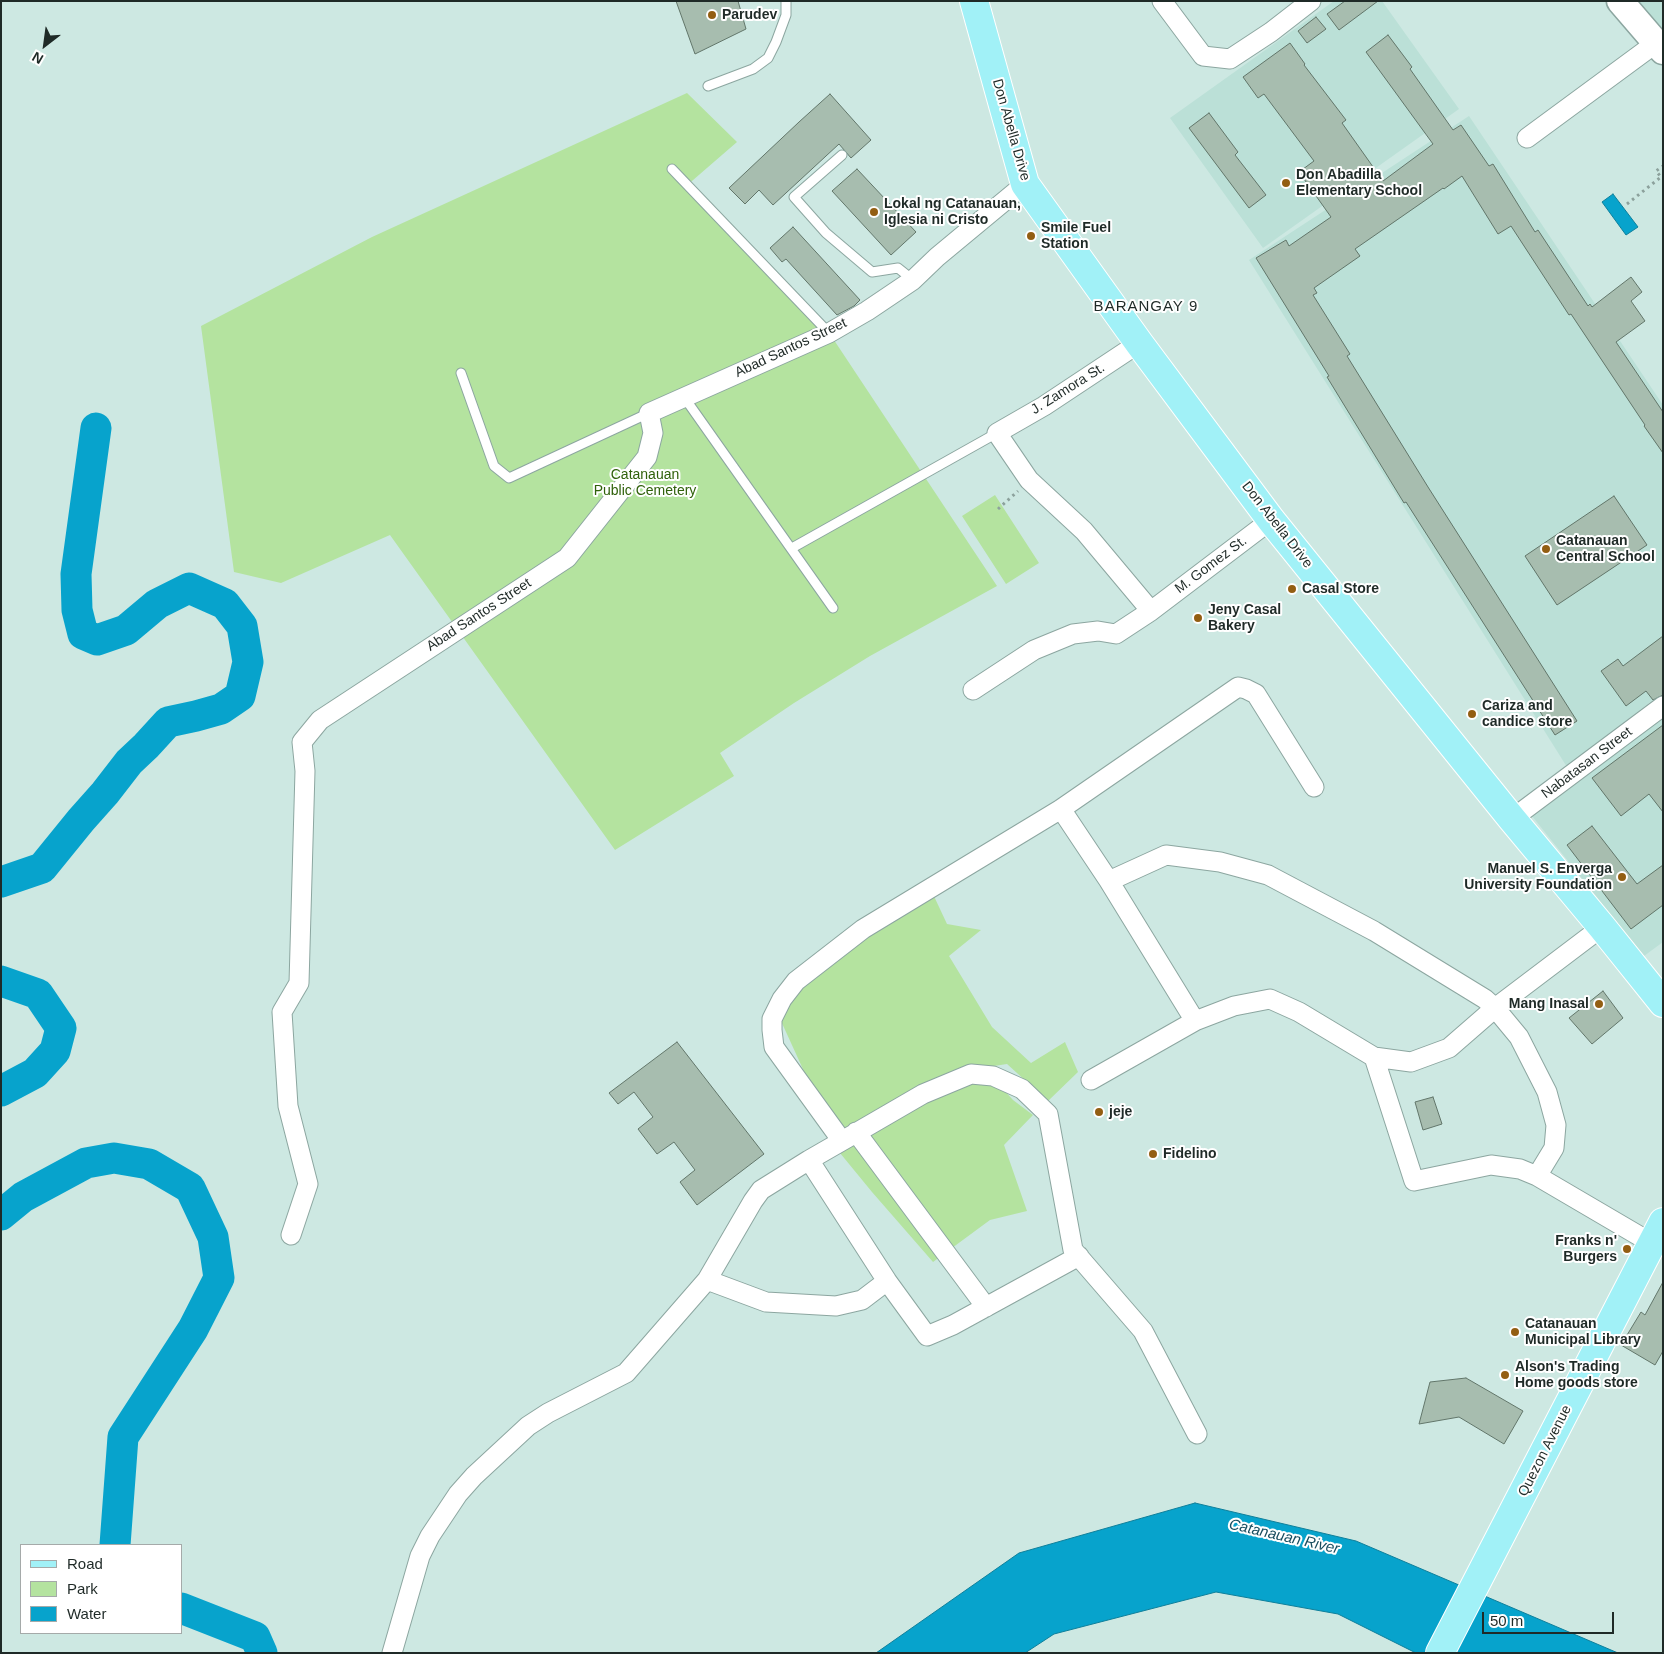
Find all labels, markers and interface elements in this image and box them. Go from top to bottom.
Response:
place label: Parudev [722,7,777,23]
marker: Parudev [706,9,718,21]
north arrow [20,20,70,70]
text: N [29,49,46,67]
street label: Don Abella Drive [988,77,1034,183]
place label: Don Abadilla Elementary School [1296,167,1422,200]
marker: Don Abadilla Elementary School [1280,177,1292,189]
place label: Lokal ng Catanauan, Iglesia ni Cristo [884,196,1021,228]
marker: Lokal ng Catanauan, Iglesia ni Cristo [868,206,880,218]
place label: Smile Fuel Station [1041,220,1111,252]
marker: Smile Fuel Station [1025,230,1037,242]
district label: BARANGAY 9 [1092,298,1200,316]
street label: Abad Santos Street [732,315,850,381]
street label: J. Zamora St. [1028,360,1108,418]
park label: Catanauan Public Cemetery [594,467,696,500]
street label: Don Abella Drive [1238,478,1316,572]
street label: M. Gomez St. [1172,533,1250,597]
place label: Catanauan Central School [1556,533,1655,566]
marker: Catanauan Central School [1540,543,1552,555]
street label: Abad Santos Street [424,575,534,655]
place label: Casal Store [1302,581,1379,597]
marker: Casal Store [1286,583,1298,595]
place label: Jeny Casal Bakery [1208,602,1281,634]
marker: Jeny Casal Bakery [1192,612,1204,624]
place label: Cariza and candice store [1482,698,1572,730]
marker: Cariza and candice store [1466,708,1478,720]
street label: Nabatasan Street [1538,724,1636,802]
place label: Manuel S. Enverga University Foundation [1464,861,1612,894]
marker: Manuel S. Enverga University Foundation [1616,871,1628,883]
place label: Mang Inasal [1509,996,1589,1012]
marker: Mang Inasal [1593,998,1605,1010]
place label: jeje [1109,1104,1132,1120]
marker: jeje [1093,1106,1105,1118]
place label: Fidelino [1163,1146,1217,1162]
marker: Fidelino [1147,1148,1159,1160]
place label: Franks n' Burgers [1555,1233,1617,1266]
marker: Franks n' Burgers [1621,1243,1633,1255]
place label: Catanauan Municipal Library [1525,1316,1641,1348]
marker: Catanauan Municipal Library [1509,1326,1521,1338]
place label: Alson's Trading Home goods store [1515,1359,1638,1391]
marker: Alson's Trading Home goods store [1499,1369,1511,1381]
street label: Quezon Avenue [1515,1403,1575,1499]
water label: Catanauan River [1227,1516,1341,1558]
legend [20,1544,182,1634]
text: Road [67,1555,103,1572]
text: Park [67,1580,98,1597]
scale bar [1484,1602,1616,1634]
text: Water [67,1605,106,1622]
text: 50 m [1490,1612,1523,1629]

